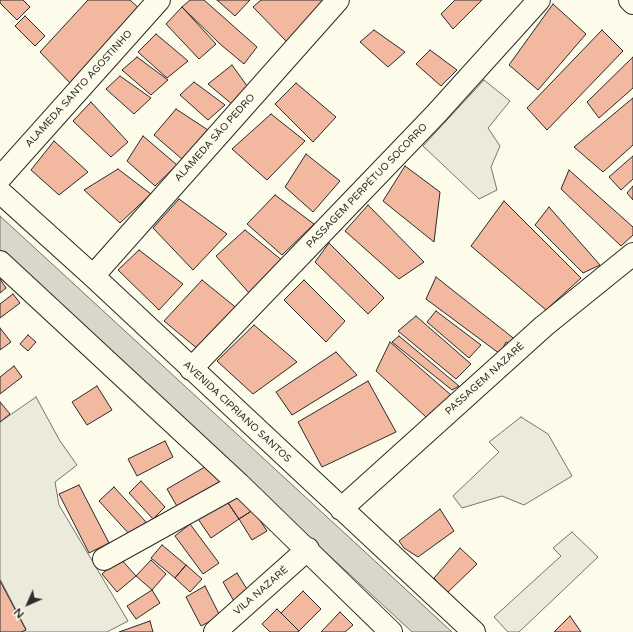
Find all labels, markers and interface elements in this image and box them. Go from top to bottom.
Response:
street label: ALAMEDA SANTO AGOSTINHO [23,28,135,150]
street label: ALAMEDA SÃO PEDRO [172,92,258,184]
street label: PASSAGEM PERPÉTUO SOCORRO [304,121,430,251]
street label: PASSAGEM NAZARÉ [443,340,527,418]
street label: AVENIDA CIPRIANO SANTOS [181,359,293,465]
street label: VILA NAZARÉ [231,564,291,618]
north arrow [8,584,48,624]
text: N [11,605,27,621]

